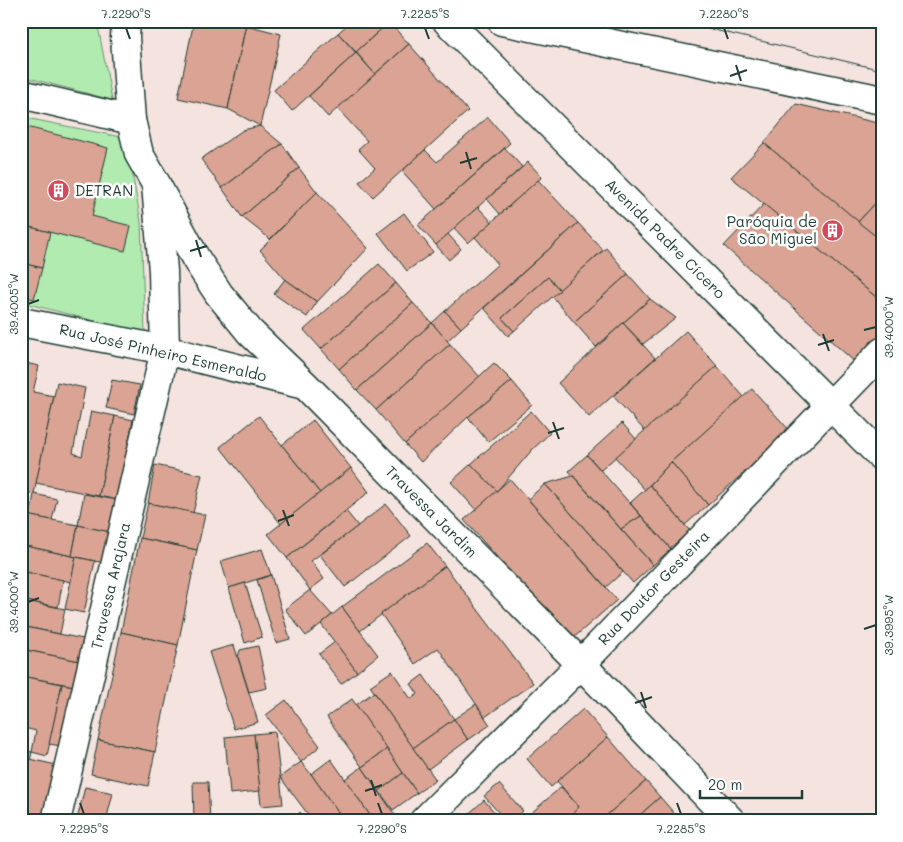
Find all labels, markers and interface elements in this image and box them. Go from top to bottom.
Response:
text: 7.2290°S [101,5,151,21]
text: 7.2285°S [400,5,450,21]
text: 7.2280°S [699,5,749,21]
street label: Avenida Padre Cícero [601,174,730,303]
building icon: DETRAN [47,179,71,203]
place label: DETRAN [75,180,133,200]
place label: Paróquia de São Miguel [727,211,817,248]
building icon: Paróquia de São Miguel [821,219,845,243]
text: 39.4005°W [5,273,21,335]
text: 39.4000°W [880,296,896,358]
street label: Rua José Pinheiro Esmeraldo [58,318,269,386]
street label: Travessa Jardim [381,461,482,562]
street label: Travessa Arajara [86,520,134,651]
street label: Rua Doutor Gesteira [593,526,713,649]
text: 39.4000°W [5,571,21,633]
text: 39.3995°W [880,594,896,656]
scale bar [700,767,803,799]
text: 20 m [708,774,742,794]
text: 7.2295°S [59,820,109,836]
text: 7.2290°S [357,820,407,836]
text: 7.2285°S [656,820,706,836]

